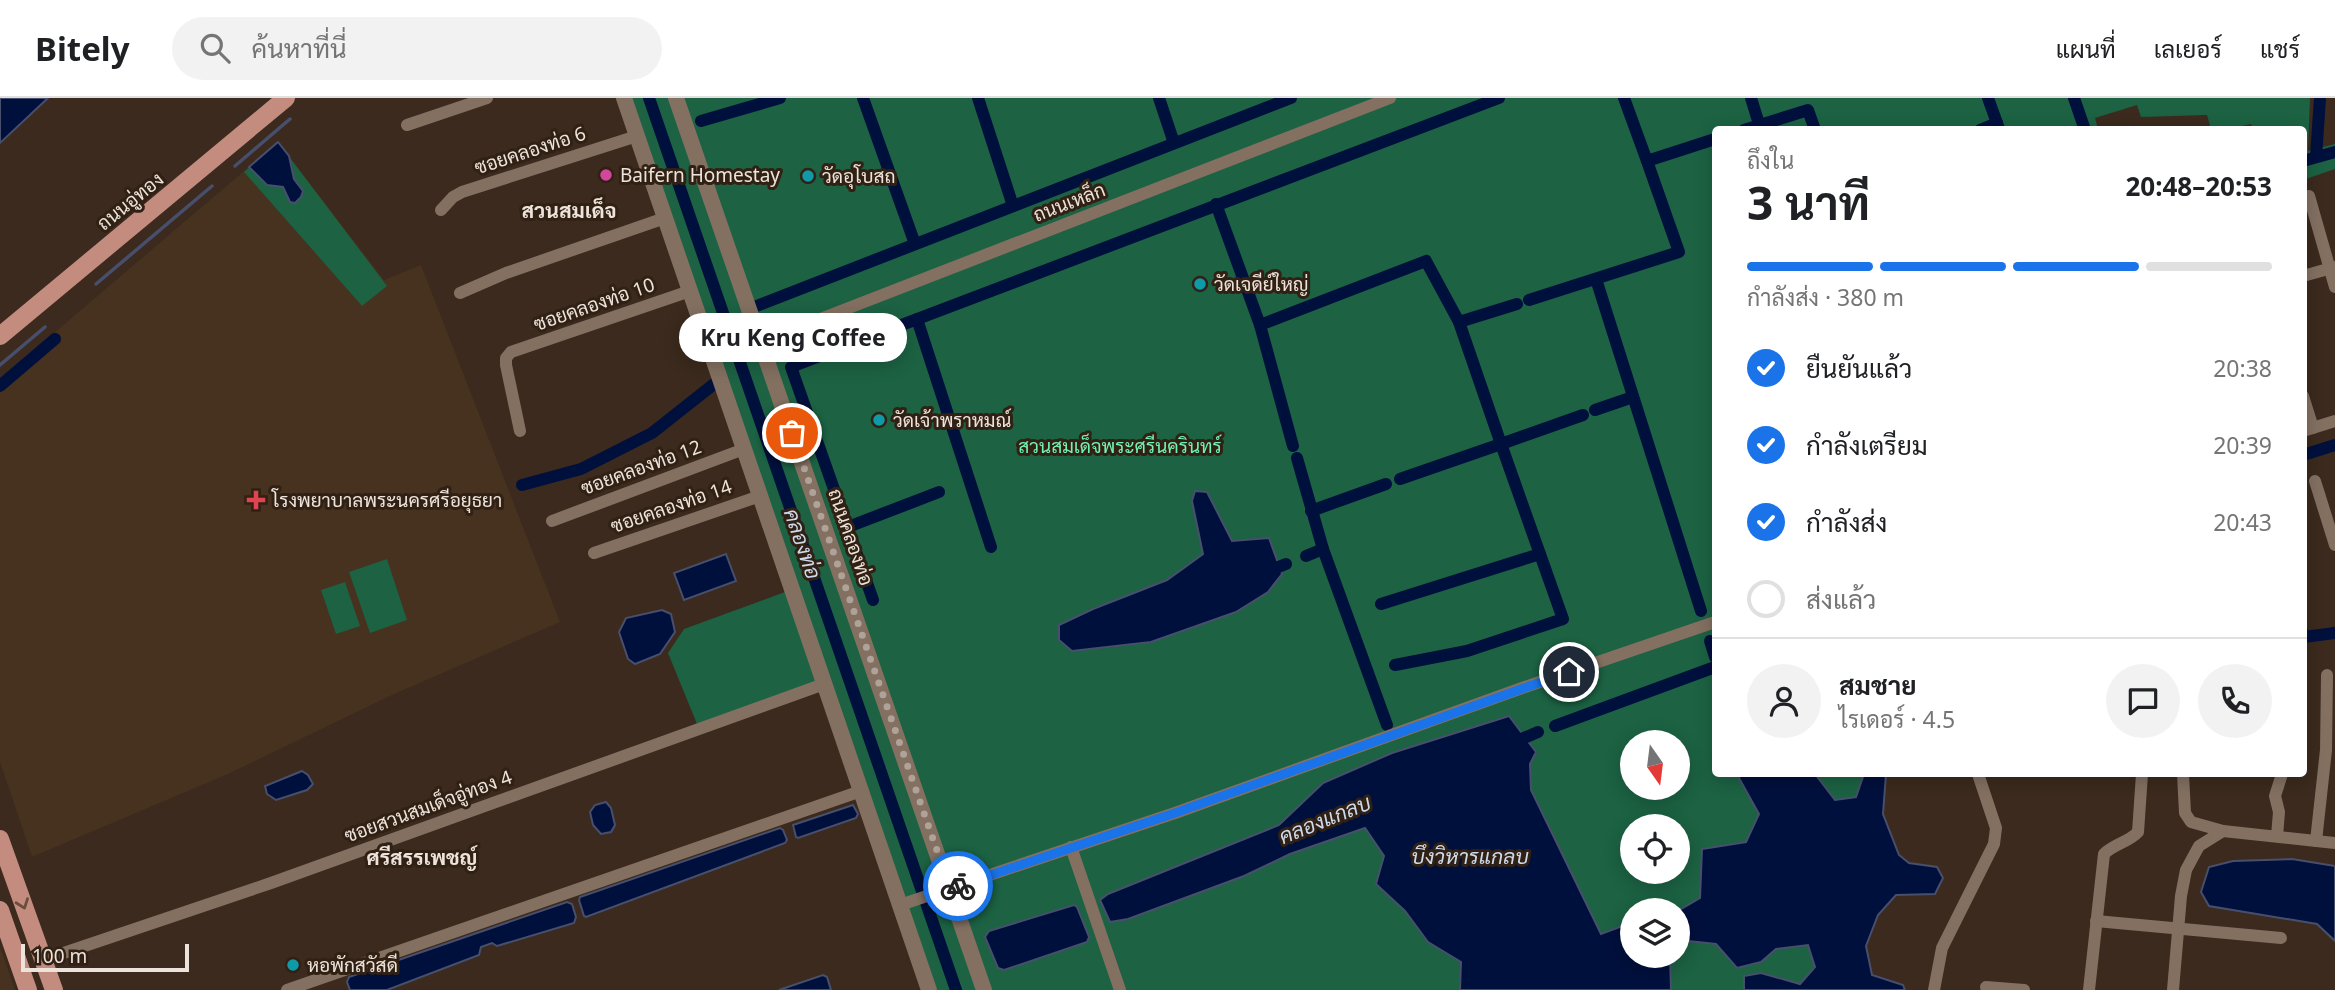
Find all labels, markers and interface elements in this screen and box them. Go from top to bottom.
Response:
search box [172,17,662,80]
text: Bitely [35,26,130,71]
icon: search [196,29,234,67]
text: ค้นหาที่นี่ [252,30,347,66]
text: แผนที่ [2056,32,2116,65]
text: เลเยอร์ [2154,32,2222,65]
text: แชร์ [2260,32,2300,65]
street label: ซอยคลองท่อ 6 [471,120,589,180]
text: ถึงใน [1747,144,1794,176]
place label: Baifern Homestay [620,162,780,188]
place label: วัดอุโบสถ [822,163,896,189]
street label: ถนนอู่ทอง [91,166,169,237]
marker: Baifern Homestay [598,167,614,183]
marker: วัดอุโบสถ [800,168,816,184]
text: 20:48–20:53 [2125,168,2272,204]
text: 3 นาที [1747,171,1870,233]
street label: ถนนเหล็ก [1029,176,1109,228]
district label: สวนสมเด็จ [521,196,617,224]
street label: ซอยคลองท่อ 10 [530,271,658,337]
place label: วัดเจดีย์ใหญ่ [1214,271,1309,297]
marker: วัดเจดีย์ใหญ่ [1192,276,1208,292]
text: กำลังส่ง · 380 m [1747,281,1904,313]
callout: Kru Keng Coffee [678,314,906,363]
text: Kru Keng Coffee [700,321,886,353]
icon: check [1747,349,1785,387]
text: ยืนยันแล้ว [1806,350,1912,386]
text: 20:38 [2213,352,2272,384]
pin [762,403,822,463]
place label: วัดเจ้าพราหมณ์ [893,407,1011,433]
marker: วัดเจ้าพราหมณ์ [871,412,887,428]
icon: bag [773,414,811,452]
icon: check [1747,426,1785,464]
text: กำลังเตรียม [1806,427,1928,463]
text: 20:39 [2213,429,2272,461]
street label: ซอยคลองท่อ 12 [577,433,705,501]
park label: สวนสมเด็จพระศรีนครินทร์ [1018,433,1222,459]
street label: ซอยคลองท่อ 14 [607,473,735,539]
street label: ถนนคลองท่อ [822,485,880,589]
place label: โรงพยาบาลพระนครศรีอยุธยา [271,487,502,513]
marker: โรงพยาบาลพระนครศรีอยุธยา [246,490,266,510]
icon: check [1747,503,1785,541]
text: กำลังส่ง [1806,504,1887,540]
water label: คลองท่อ [778,505,828,583]
text: 20:43 [2213,506,2272,538]
text: ส่งแล้ว [1806,581,1876,617]
pin [1539,642,1599,702]
icon: home [1550,653,1588,691]
button: person [1747,664,1821,738]
button: chat [2106,664,2180,738]
button: phone [2198,664,2272,738]
text: สมชาย [1839,667,1916,703]
text: ไรเดอร์ · 4.5 [1839,703,1955,735]
north arrow [1620,730,1690,800]
map controls [1620,730,1690,968]
street label: ซอยสวนสมเด็จอู่ทอง 4 [341,764,516,849]
water label: คลองแกลบ [1275,788,1375,850]
button: locate [1620,814,1690,884]
water label: บึงวิหารแกลบ [1411,842,1529,870]
district label: ศรีสรรเพชญ์ [367,843,478,871]
courier [923,851,993,921]
icon: bike [939,867,977,905]
one-way arrow [15,897,29,909]
button: layers [1620,898,1690,968]
scale bar [21,941,189,973]
text: 100 m [32,943,87,969]
place label: หอพักสวัสดี [307,952,398,978]
marker: หอพักสวัสดี [285,957,301,973]

